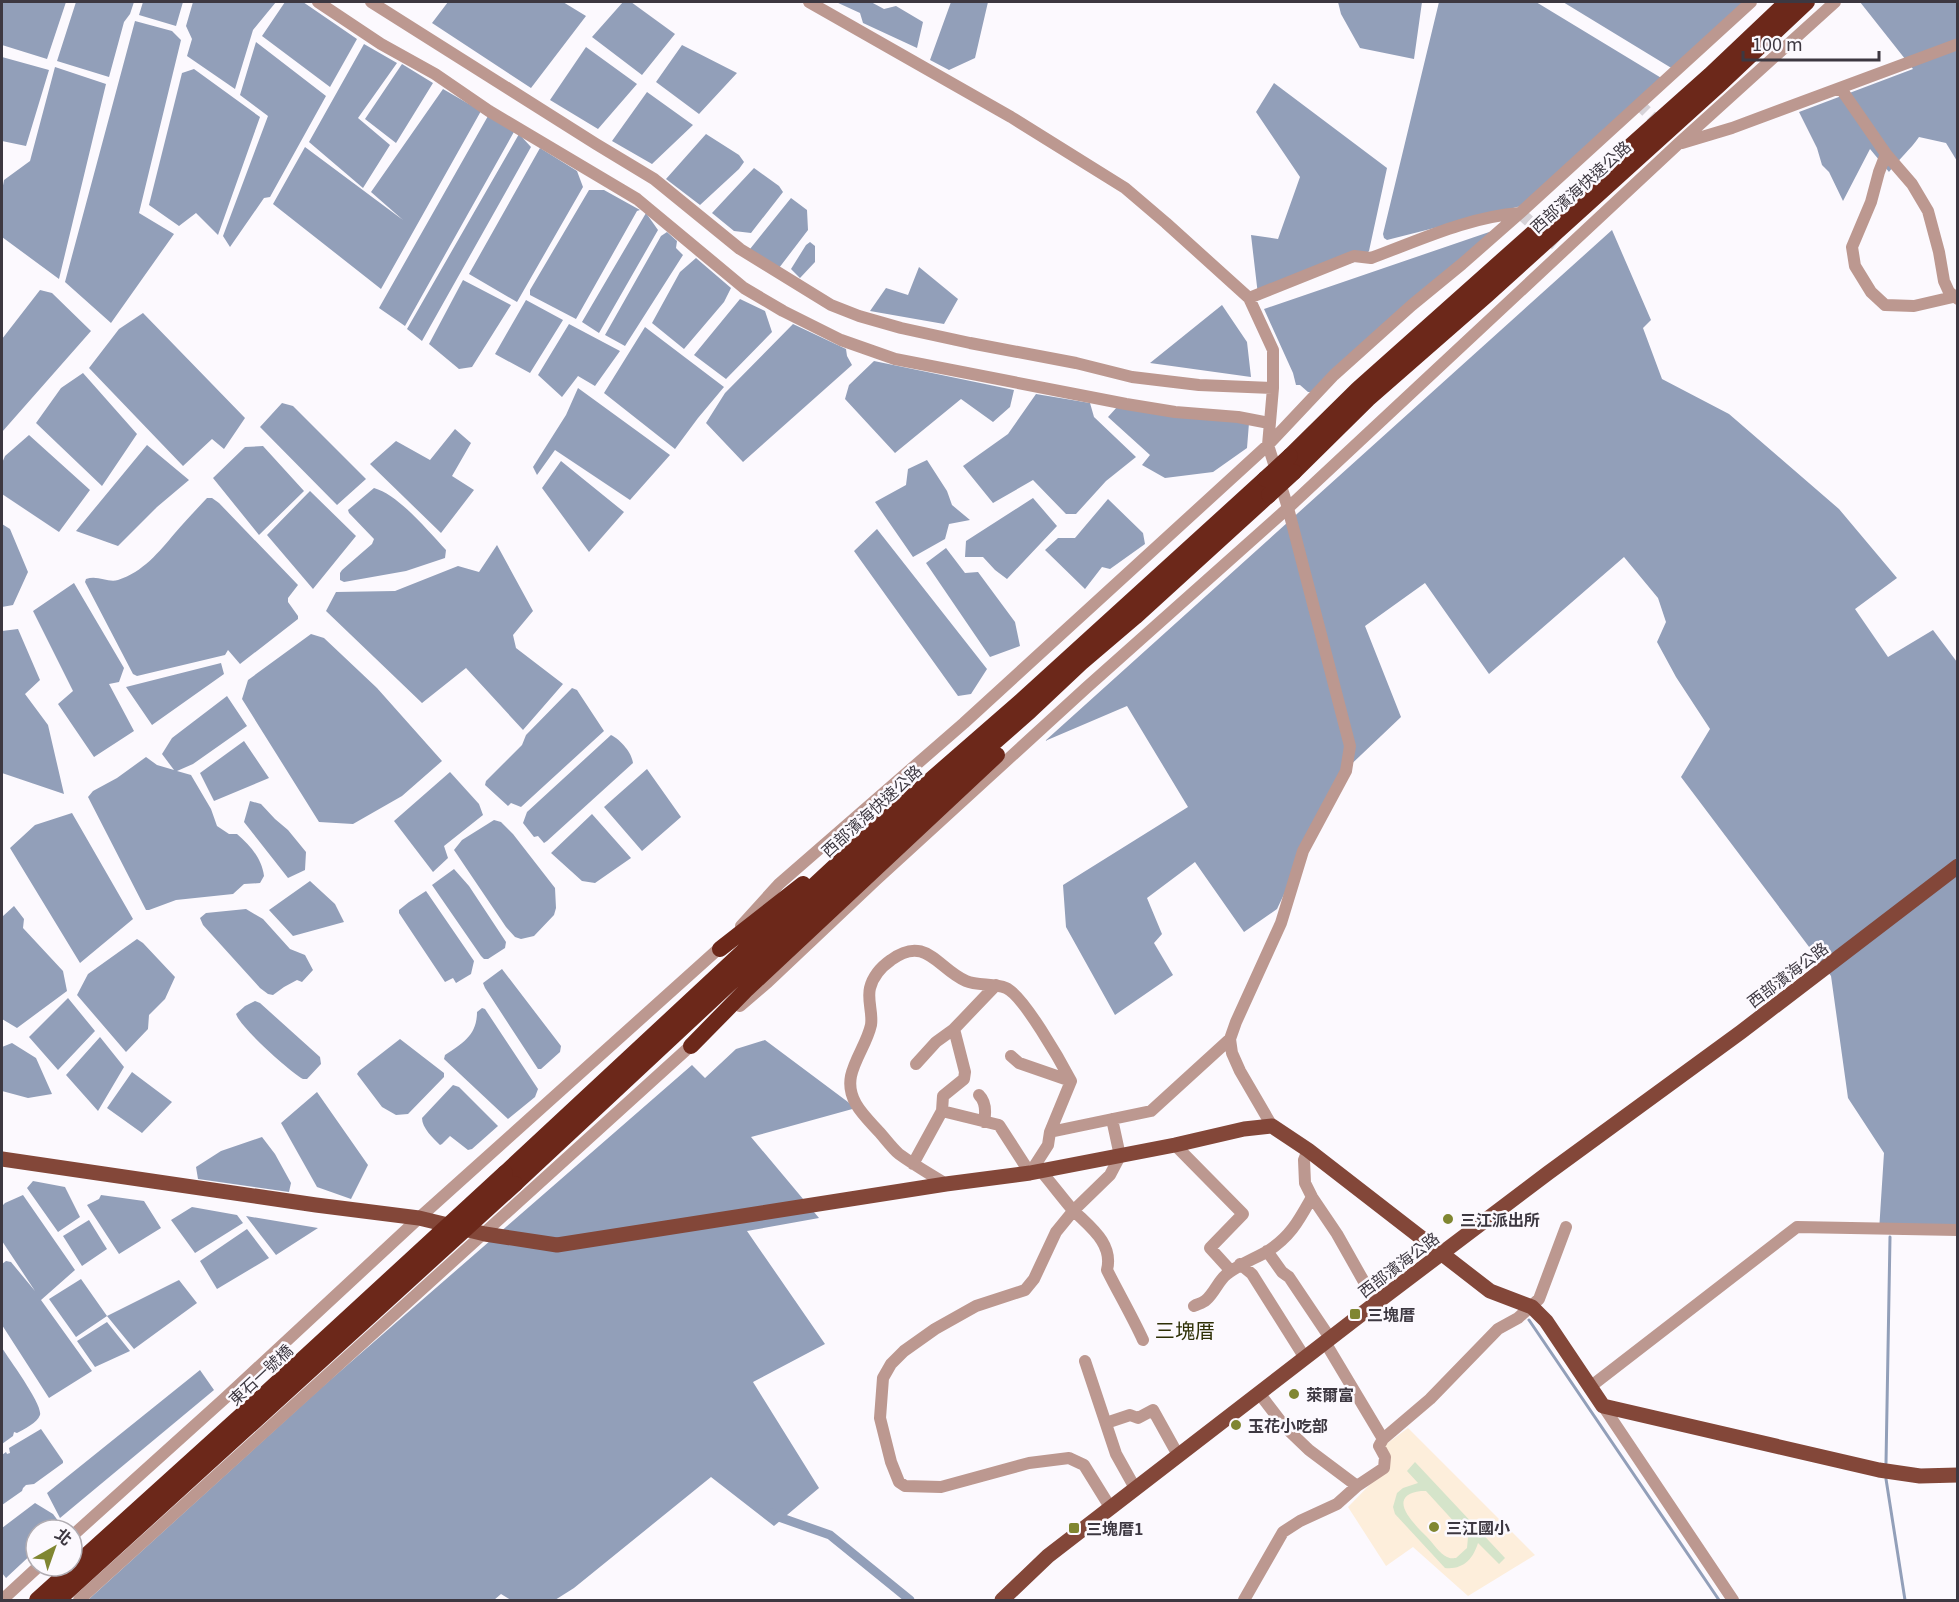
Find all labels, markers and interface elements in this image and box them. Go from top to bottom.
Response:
scale bar [1743,24,1880,62]
text: 100 m [1752,30,1803,56]
street label: 西部濱海快速公路 [1524,134,1636,238]
street label: 西部濱海快速公路 [815,758,927,862]
street label: 西部濱海公路 [1741,936,1833,1012]
place label: 三江派出所 [1460,1207,1540,1231]
marker: 三江派出所 [1441,1212,1455,1226]
street label: 西部濱海公路 [1352,1226,1444,1302]
place label: 三塊厝 [1367,1302,1415,1326]
marker: 三塊厝 [1348,1307,1362,1321]
district label: 三塊厝 [1155,1315,1215,1344]
street label: 東石一號橋 [223,1338,297,1410]
place label: 萊爾富 [1306,1382,1354,1406]
marker: 萊爾富 [1287,1387,1301,1401]
place label: 玉花小吃部 [1248,1413,1328,1437]
marker: 玉花小吃部 [1229,1418,1243,1432]
place label: 三江國小 [1446,1515,1510,1539]
place label: 三塊厝1 [1086,1516,1143,1540]
north arrow [24,1518,84,1578]
marker: 三江國小 [1427,1520,1441,1534]
text: 北 [50,1521,78,1550]
marker: 三塊厝1 [1067,1521,1081,1535]

